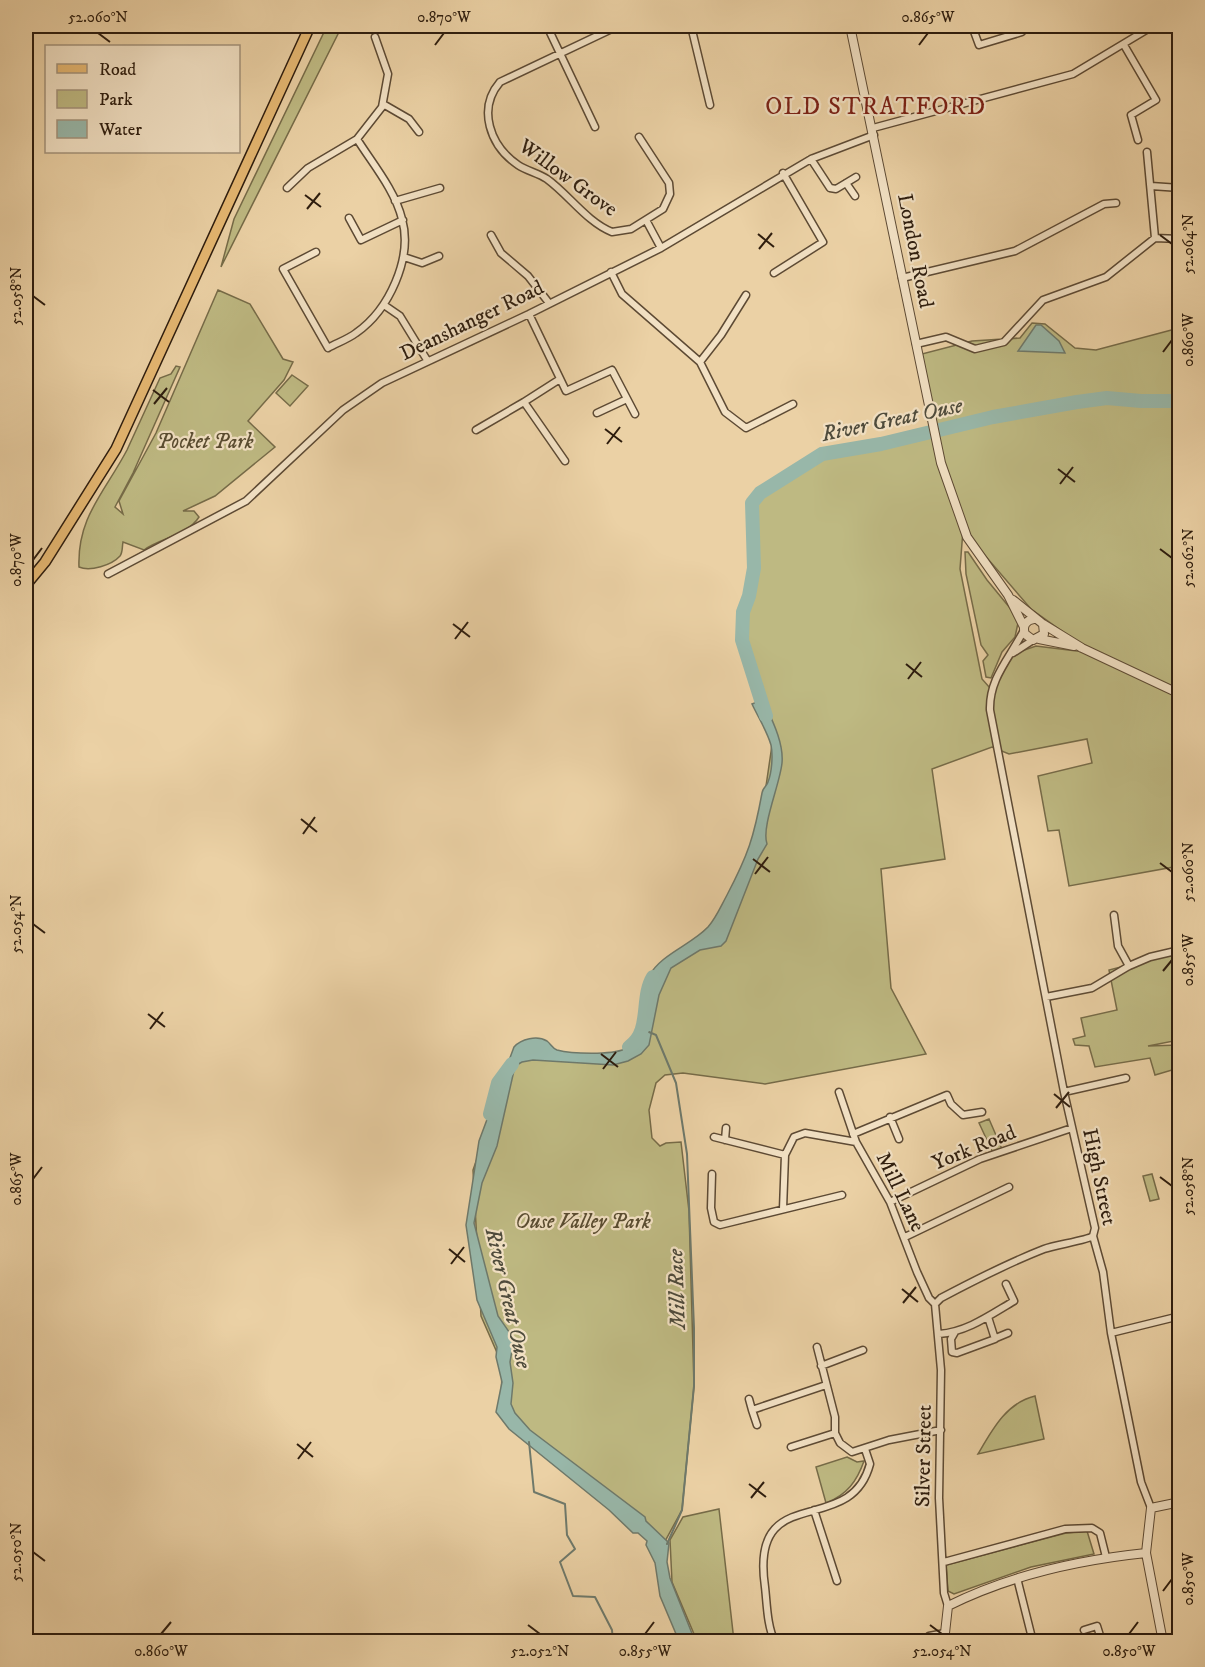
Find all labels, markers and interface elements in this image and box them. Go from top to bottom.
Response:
text: 52.060°N [68,8,128,27]
text: 0.870°W [417,8,471,27]
text: 0.865°W [902,8,955,27]
legend [45,45,240,153]
text: Road [99,59,136,81]
text: Park [99,89,133,111]
district label: OLD STRATFORD [765,92,987,122]
text: Water [98,119,142,141]
street label: Willow Grove [513,133,623,223]
street label: London Road [891,192,939,311]
text: 52.064°N [1179,214,1198,274]
text: 52.058°N [7,267,26,325]
street label: Deanshanger Road [396,275,549,367]
text: 0.860°W [1179,313,1198,367]
water label: River Great Ouse [818,392,965,448]
park label: Pocket Park [157,429,254,455]
text: 52.062°N [1179,529,1198,587]
text: 0.870°W [7,533,26,587]
text: 52.060°N [1179,842,1198,902]
text: 52.054°N [7,894,26,954]
text: 0.855°W [1179,933,1198,986]
street label: York Road [928,1119,1020,1177]
street label: High Street [1076,1126,1122,1228]
street label: Mill Lane [870,1148,931,1236]
text: 0.865°W [7,1152,26,1205]
text: 52.058°N [1179,1157,1198,1215]
park label: Ouse Valley Park [515,1209,651,1235]
water label: River Great Ouse [479,1224,537,1371]
water label: Mill Race [662,1248,692,1332]
street label: Silver Street [910,1404,938,1507]
text: 52.050°N [7,1522,26,1582]
text: 0.850°W [1179,1552,1198,1606]
text: 0.860°W [134,1642,188,1661]
text: 52.052°N [511,1642,569,1661]
text: 0.855°W [619,1642,672,1661]
text: 52.054°N [912,1642,972,1661]
text: 0.850°W [1102,1642,1156,1661]

